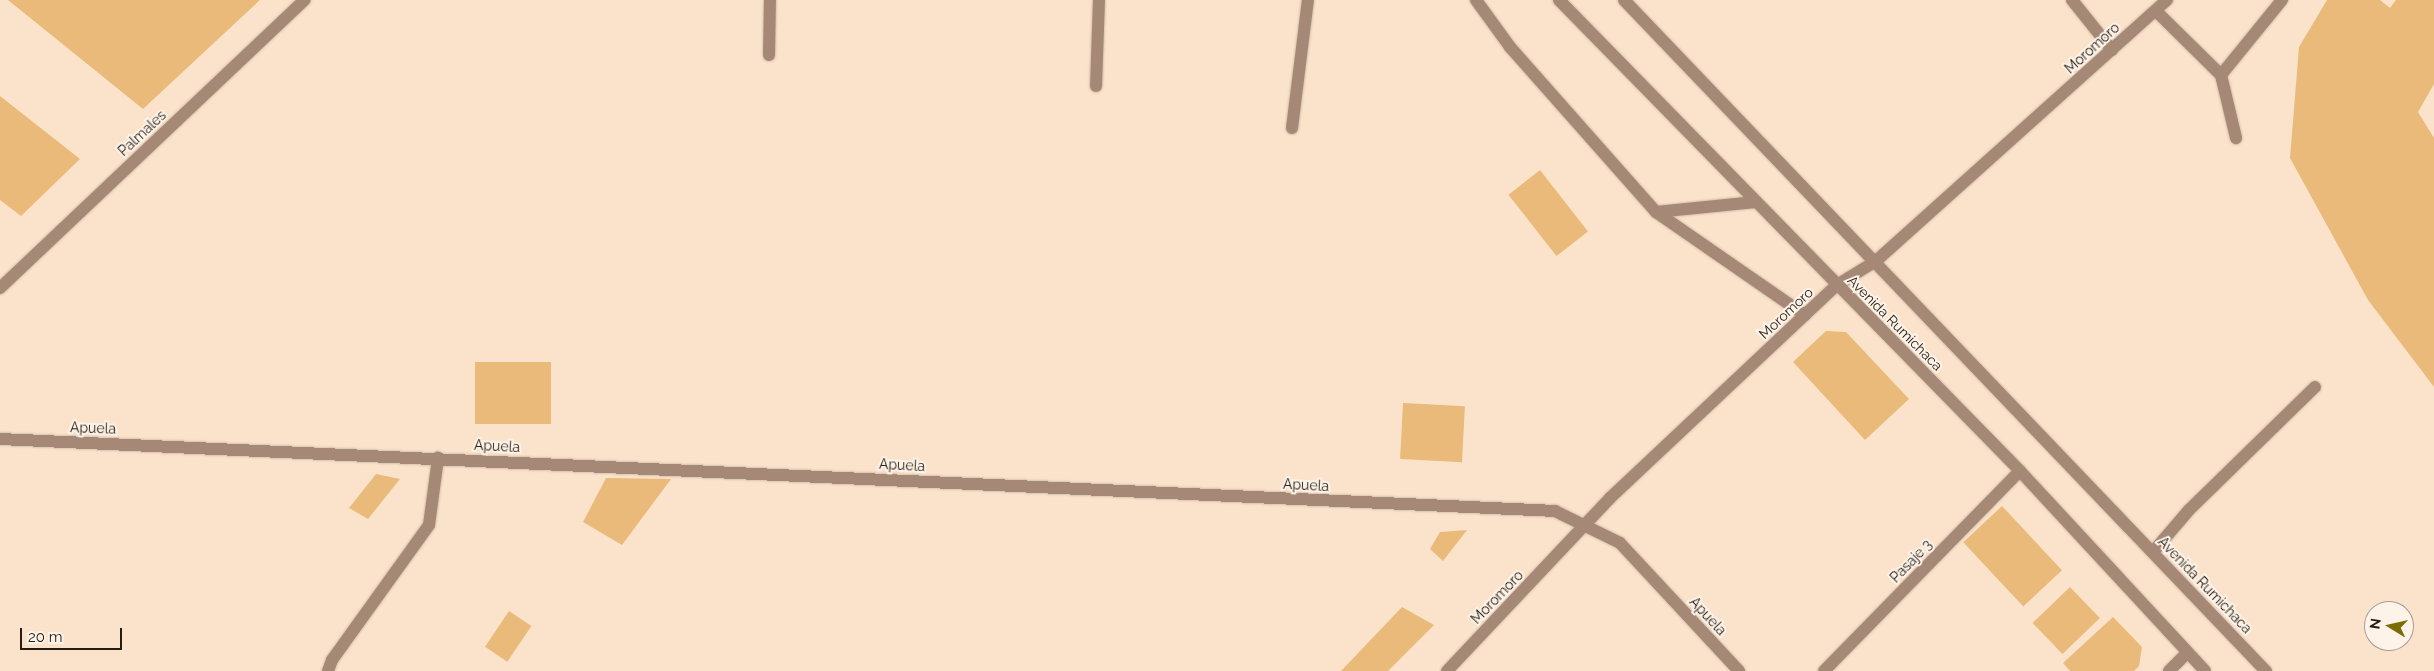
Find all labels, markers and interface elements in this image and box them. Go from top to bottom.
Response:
street label: Moromoro [2061,19,2123,77]
street label: Palmales [115,107,169,159]
street label: Avenida Rumichaca [1844,272,1946,374]
street label: Moromoro [1756,284,1816,342]
street label: Apuela [70,419,116,437]
street label: Apuela [474,436,520,456]
street label: Apuela [879,455,925,475]
street label: Apuela [1283,475,1329,495]
street label: Avenida Rumichaca [2155,533,2255,637]
street label: Pasaje 3 [1887,536,1935,586]
street label: Moromoro [1467,567,1527,627]
street label: Apuela [1686,593,1730,639]
north arrow [2364,601,2414,651]
text: N [2366,617,2384,630]
scale bar [22,618,125,650]
text: 20 m [28,628,63,646]

